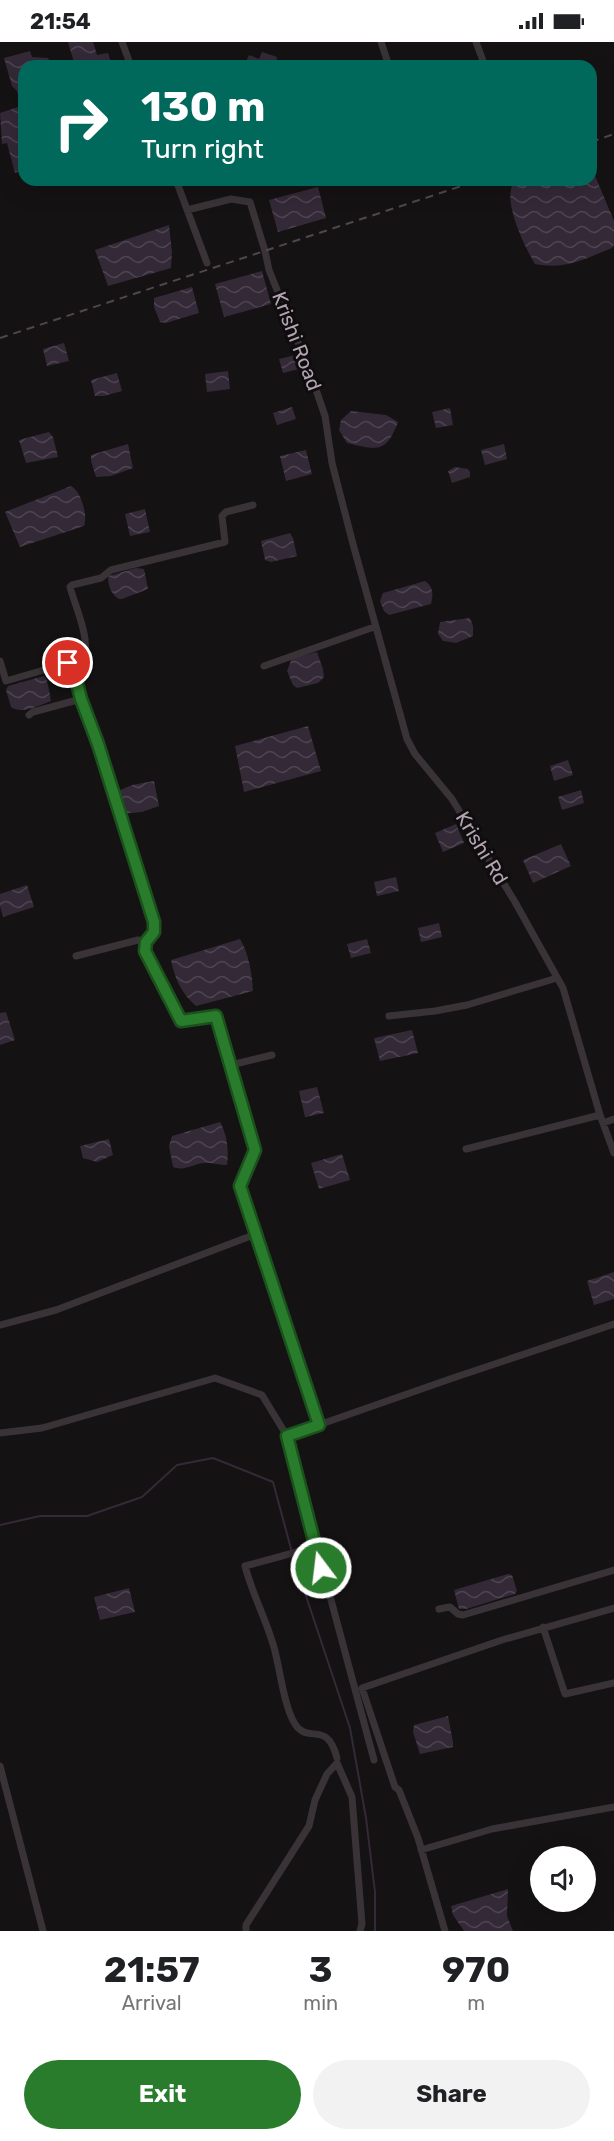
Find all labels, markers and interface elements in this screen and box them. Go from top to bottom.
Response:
text: 21:54 [30,8,91,35]
text: 130 m [141,82,266,132]
icon: right [42,84,120,162]
text: Turn right [141,133,264,165]
street label: Krishi Road [267,288,327,394]
pin [42,637,93,688]
icon: arrive [51,646,84,679]
street label: Krishi Rd [451,807,513,889]
position arrow [289,1536,353,1600]
map controls [530,1846,596,1912]
button: sound [530,1846,596,1912]
text: 21:57 [104,1948,200,1991]
text: 3 [309,1948,333,1991]
text: 970 [442,1948,510,1991]
text: Arrival [122,1991,182,2015]
text: min [303,1991,338,2015]
text: m [467,1991,485,2015]
button: Exit [24,2060,301,2129]
button: Share [313,2060,590,2129]

